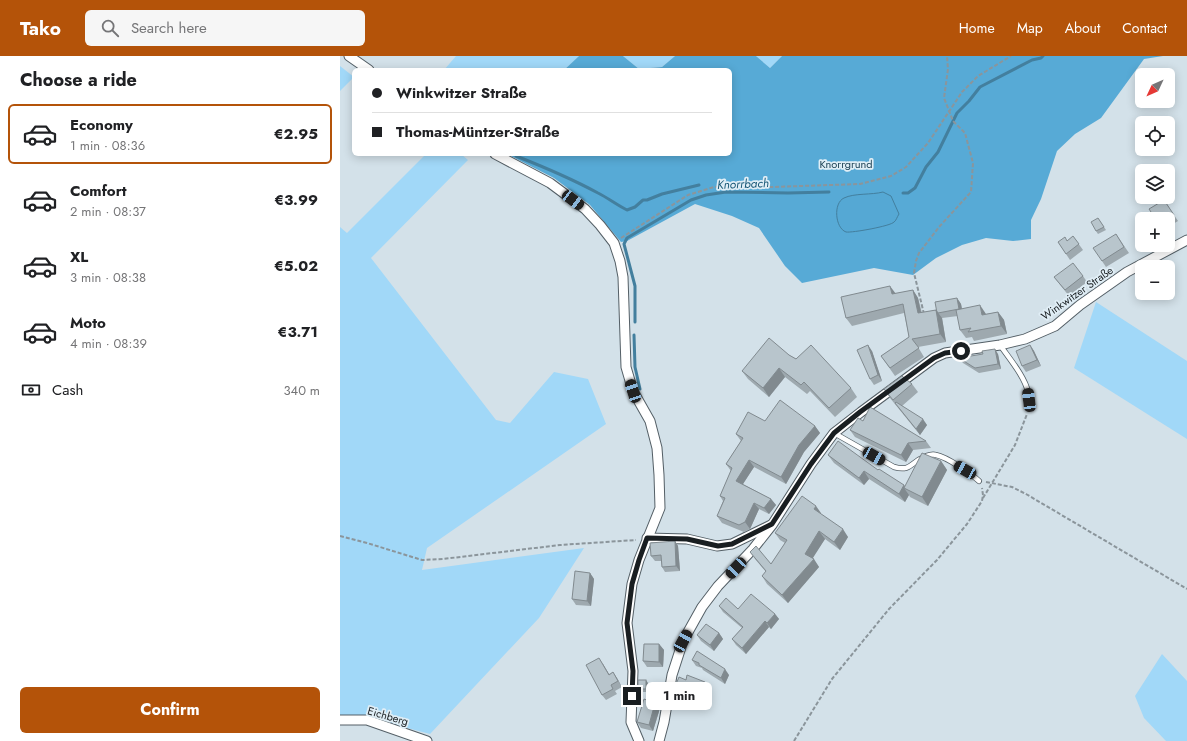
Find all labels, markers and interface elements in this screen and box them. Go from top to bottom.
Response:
search box [85,10,365,46]
text: Tako [20,15,61,42]
icon: search [99,17,121,39]
text: Search here [131,17,207,39]
text: Home [959,18,995,38]
text: Map [1017,18,1043,38]
text: About [1065,18,1100,38]
text: Contact [1122,18,1167,38]
text: Choose a ride [20,67,137,93]
north arrow [1135,68,1175,108]
map controls [1135,68,1175,300]
text: Winkwitzer Straße [396,82,527,104]
text: Economy [70,114,133,136]
icon: car [22,116,58,152]
button: locate [1135,116,1175,156]
text: Thomas-Müntzer-Straße [396,121,559,143]
text: €2.95 [274,123,318,145]
text: 1 min · 08:36 [70,136,145,155]
park label: Knorrgrund [819,156,873,172]
button: layers [1135,164,1175,204]
water label: Knorrbach [717,174,769,194]
text: Comfort [70,180,127,202]
icon: car [22,182,58,218]
car [560,188,586,212]
text: €3.99 [274,189,318,211]
text: 2 min · 08:37 [70,202,146,221]
button: + [1135,212,1175,252]
text: XL [70,246,88,268]
icon: car [22,248,58,284]
text: €5.02 [274,255,318,277]
button: − [1135,260,1175,300]
street label: Winkwitzer Straße [1038,262,1117,324]
text: 3 min · 08:38 [70,268,146,287]
text: Moto [70,312,106,334]
icon: car [22,314,58,350]
text: €3.71 [278,321,318,343]
text: 4 min · 08:39 [70,334,147,353]
route start [952,342,970,360]
car [624,378,642,404]
icon: cash [20,379,42,401]
text: Cash [52,379,83,401]
text: 340 m [283,381,320,400]
car [1022,387,1036,413]
car [861,445,887,467]
car [952,459,978,481]
car [723,555,749,581]
car [672,628,694,654]
callout: 1 min [646,682,712,710]
text: 1 min [663,686,695,705]
button: Confirm [20,687,320,733]
route end [623,687,641,705]
street label: Eichberg [366,703,410,729]

